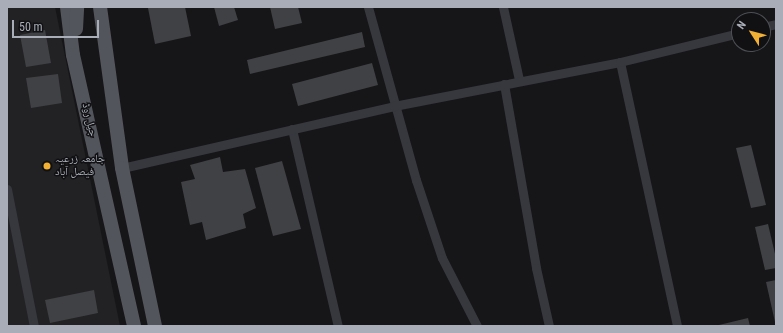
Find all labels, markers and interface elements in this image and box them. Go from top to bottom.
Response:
scale bar [14,12,101,38]
north arrow [731,12,771,52]
text: N [734,19,749,32]
text: 50 m [19,20,43,34]
street label: جیل روڈ [79,102,99,138]
place label: جامعہ زرعیہ فیصل آباد [55,153,105,179]
marker: جامعہ زرعیہ فیصل آباد [42,161,52,171]

